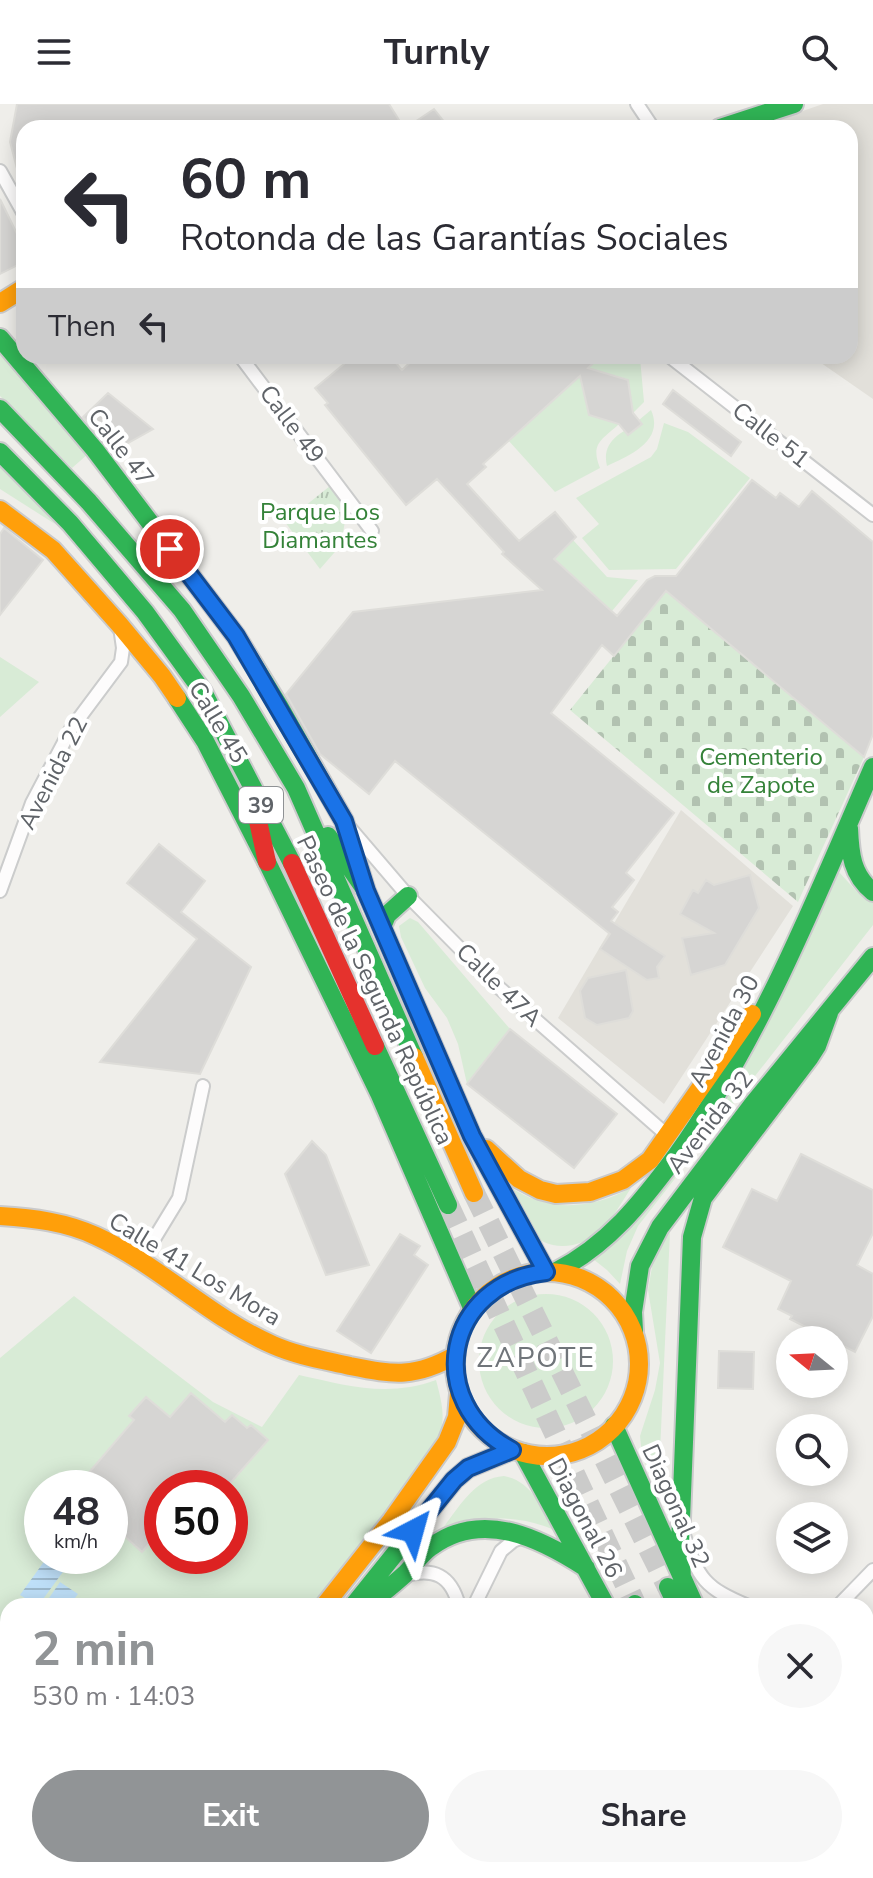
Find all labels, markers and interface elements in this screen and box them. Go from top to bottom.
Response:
text: Turnly [384,28,489,77]
icon: menu [32,30,76,74]
icon: search [797,30,841,74]
text: 60 m [180,141,311,218]
icon: left [48,152,152,256]
text: Rotonda de las Garantías Sociales [180,214,729,263]
icon: left [132,304,176,348]
text: Then [48,306,116,347]
street label: Calle 49 [252,378,332,470]
street label: Calle 51 [726,395,816,475]
street label: Calle 47 [81,402,161,492]
park label: Parque Los Diamantes [260,496,380,556]
pin [136,515,204,583]
icon: arrive [148,527,192,571]
street label: Calle 45 [181,675,255,769]
street label: Avenida 22 [11,711,95,835]
park label: Cementerio de Zapote [699,741,823,801]
road number: 39 [239,787,283,823]
street label: Paseo de la Segunda República [289,830,461,1150]
street label: Calle 47A [449,936,549,1034]
street label: Avenida 30 [681,969,767,1093]
street label: Avenida 32 [660,1064,760,1180]
street label: Calle 41 Los Mora [103,1205,287,1333]
north arrow [776,1326,848,1398]
map controls [776,1326,848,1574]
district label: ZAPOTE [476,1339,596,1377]
button: search [776,1414,848,1486]
street label: Diagonal 32 [635,1439,717,1573]
street label: Diagonal 26 [540,1452,630,1584]
speed limit sign: 50 [144,1470,248,1574]
text: 48 [52,1485,100,1539]
position arrow [371,1489,455,1573]
button: layers [776,1502,848,1574]
text: km/h [54,1528,98,1555]
text: 2 min [32,1616,156,1682]
button: close [758,1624,842,1708]
text: 530 m · 14:03 [32,1679,195,1714]
button: Exit [32,1770,429,1862]
button: Share [445,1770,842,1862]

